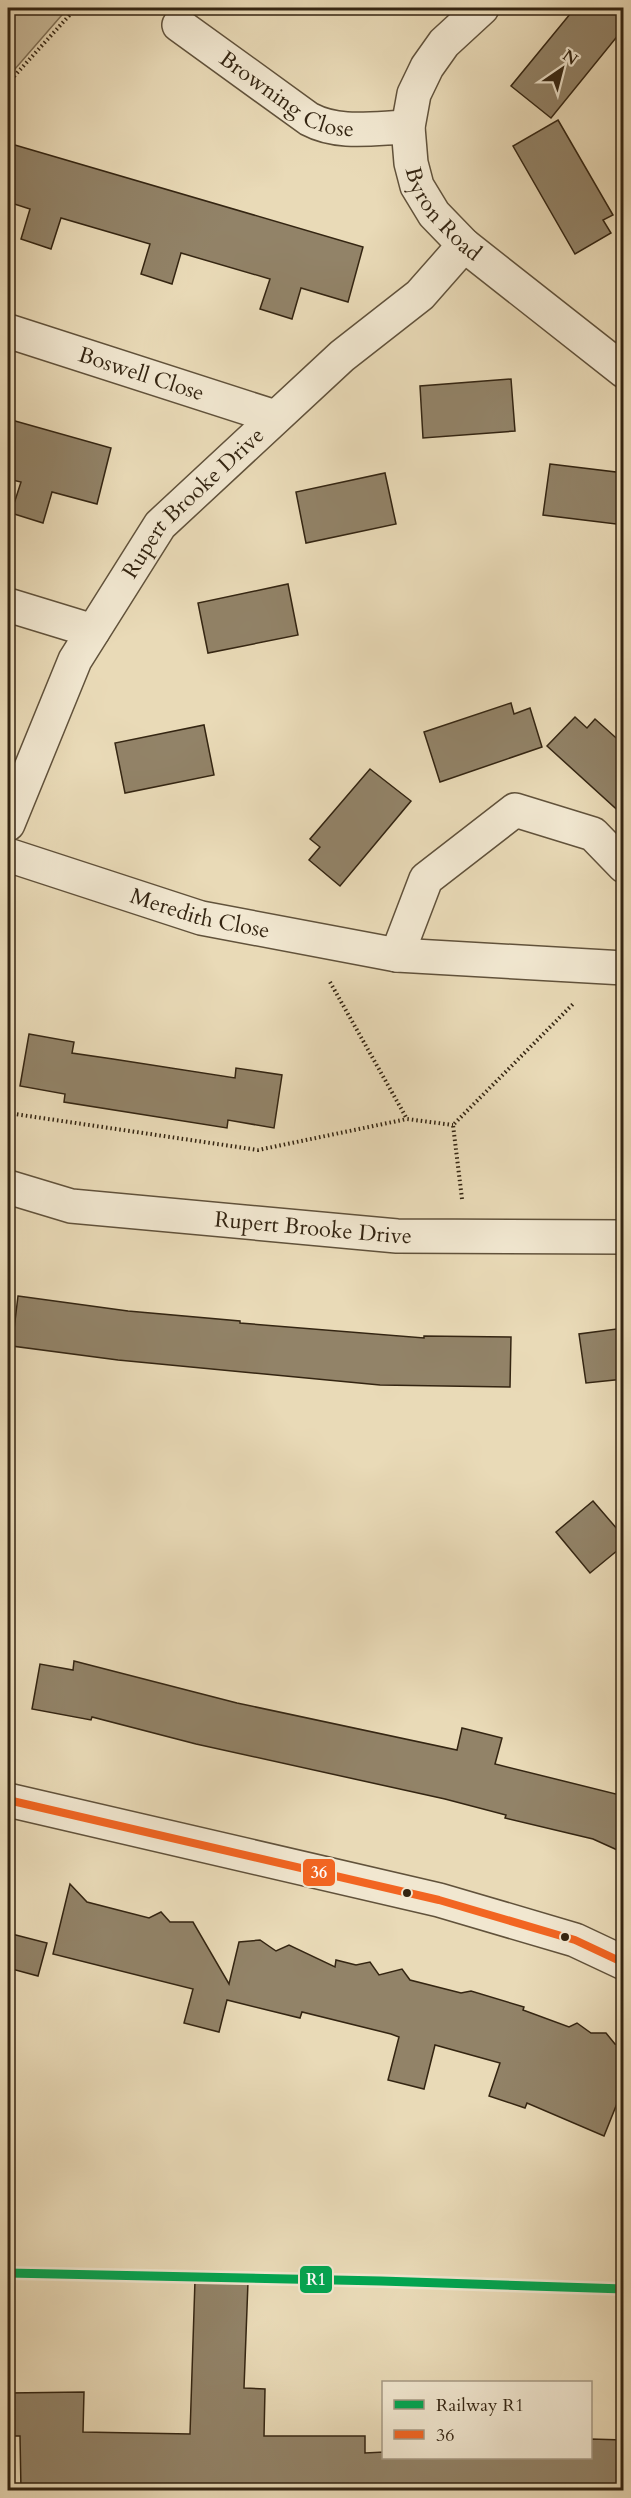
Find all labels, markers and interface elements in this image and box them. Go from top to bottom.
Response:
north arrow [532,39,592,99]
street label: Browning Close [213,44,355,144]
text: N [558,45,582,71]
street label: Byron Road [398,164,488,268]
street label: Boswell Close [74,340,208,408]
street label: Rupert Brooke Drive [115,421,271,584]
street label: Meredith Close [126,881,272,946]
street label: Rupert Brooke Drive [213,1204,412,1251]
line badge: 36 [302,1858,336,1887]
text: 36 [311,1862,327,1884]
unlabelled marker [401,1887,413,1899]
unlabelled marker [559,1931,571,1943]
line badge: R1 [299,2265,333,2294]
text: R1 [306,2269,326,2291]
legend [382,2381,592,2459]
text: Railway R1 [436,2393,524,2418]
text: 36 [436,2423,454,2448]

